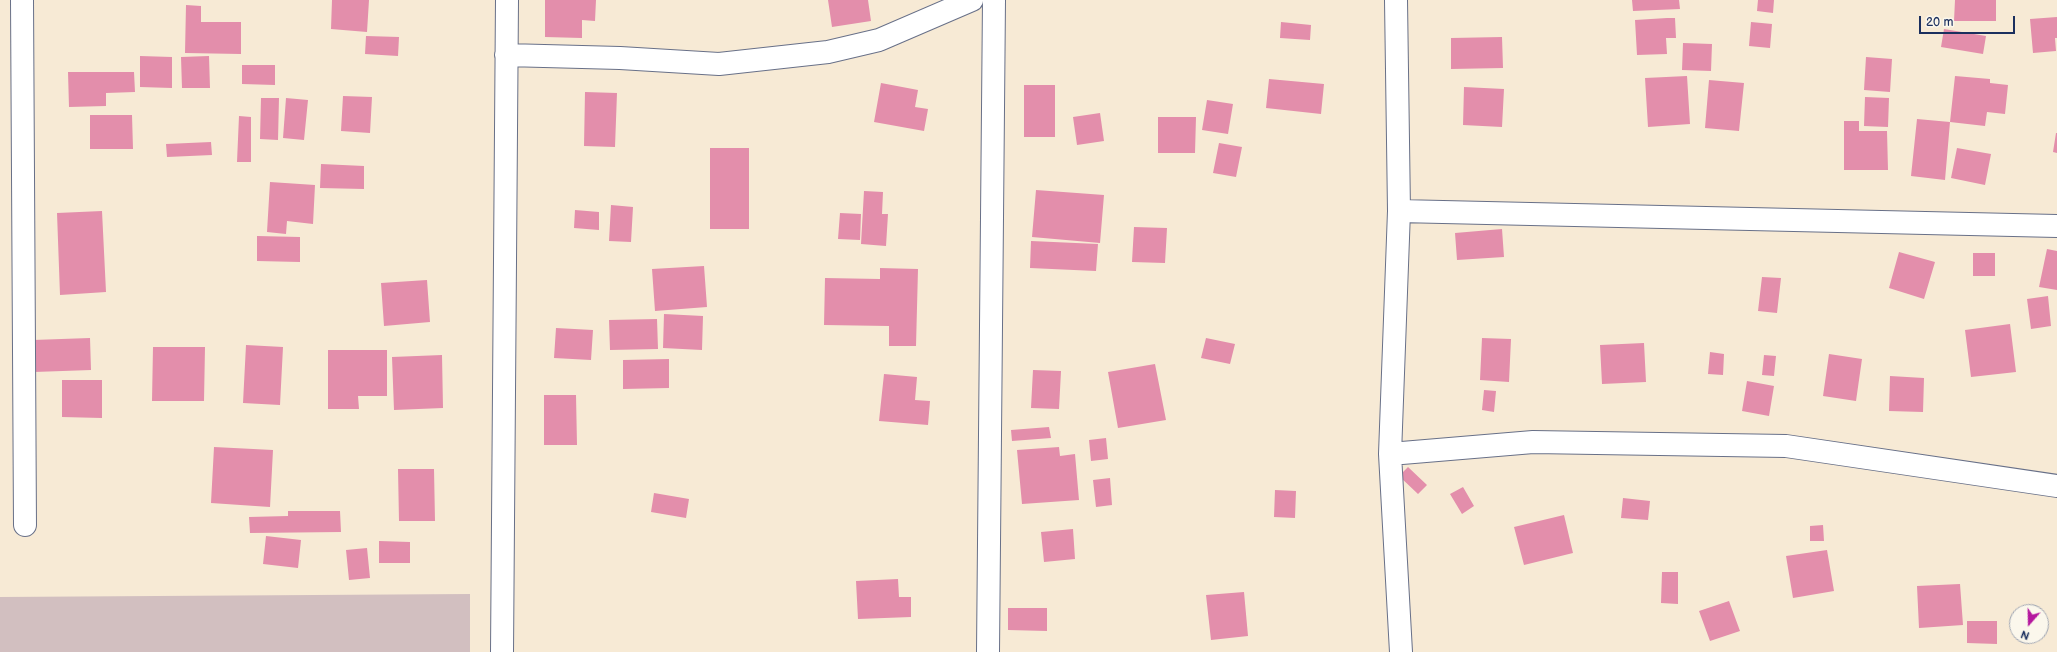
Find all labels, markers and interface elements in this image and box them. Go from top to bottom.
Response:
scale bar [1921,8,2017,34]
text: 20 m [1926,15,1953,30]
north arrow [2009,604,2049,644]
text: N [2019,627,2031,642]

